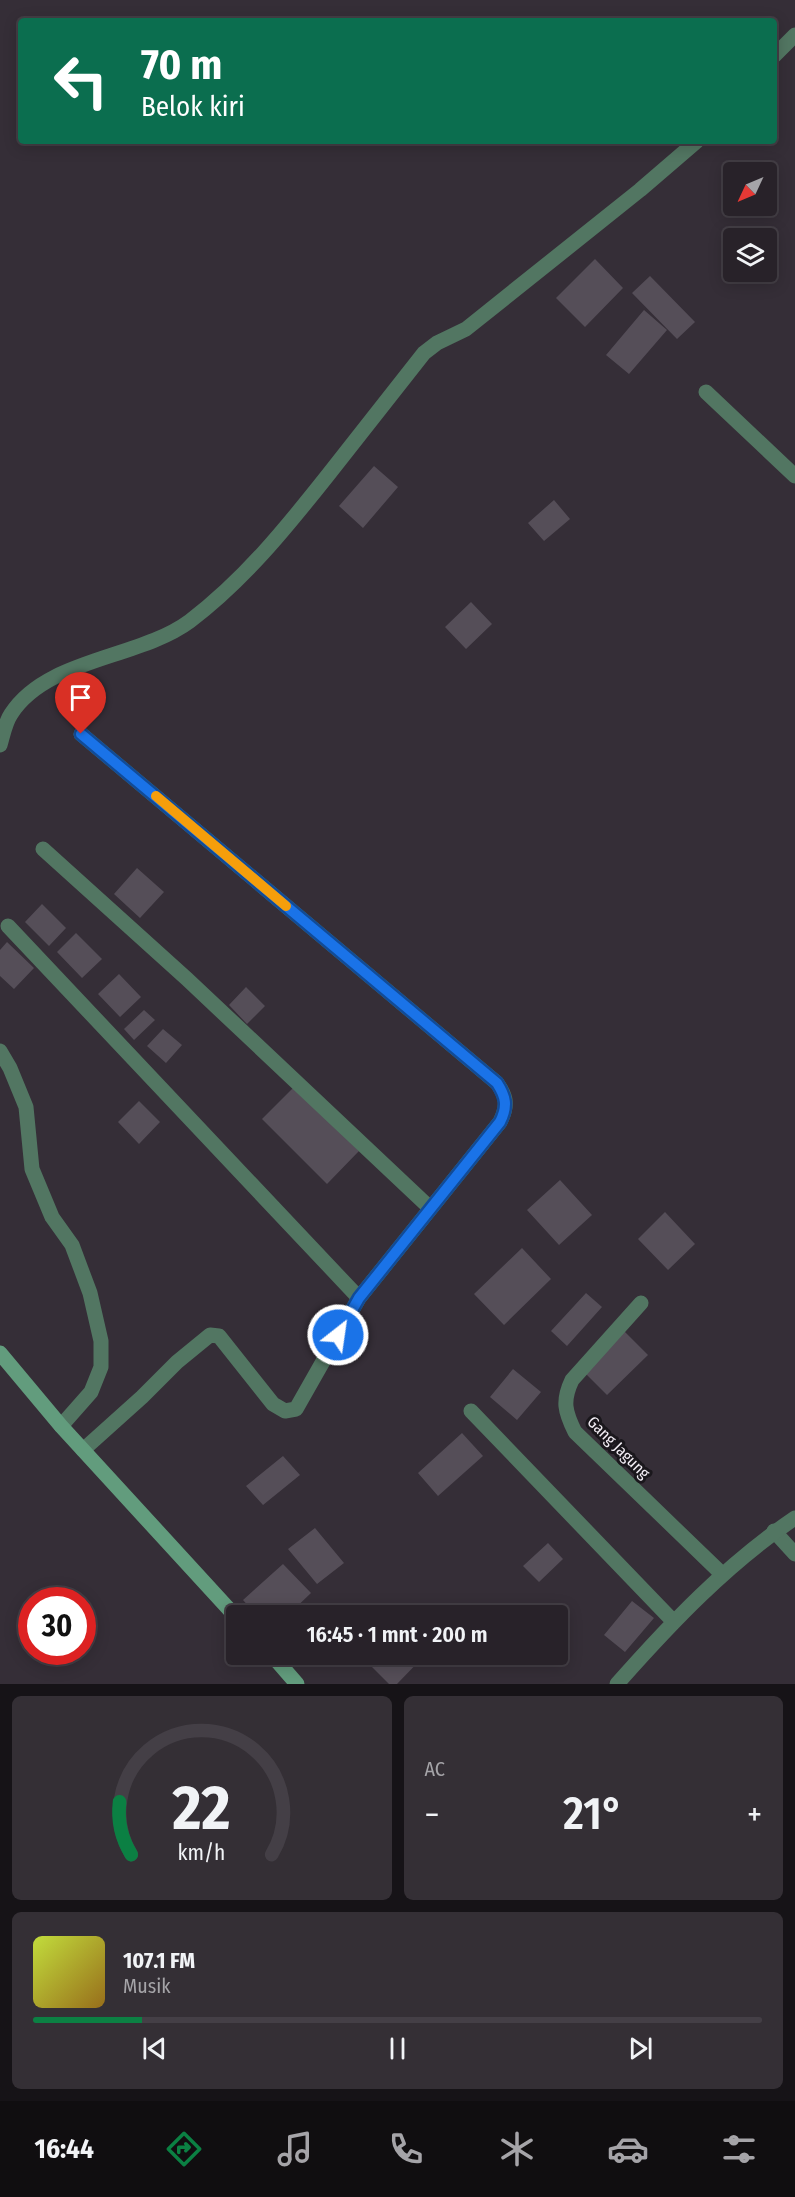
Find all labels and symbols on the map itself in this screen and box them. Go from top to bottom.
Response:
north arrow [723,162,777,216]
pin [55,672,106,734]
position arrow [306,1303,370,1367]
street label: Gang Jagung [583,1412,654,1483]
speed limit sign: 30 [18,1587,96,1665]

